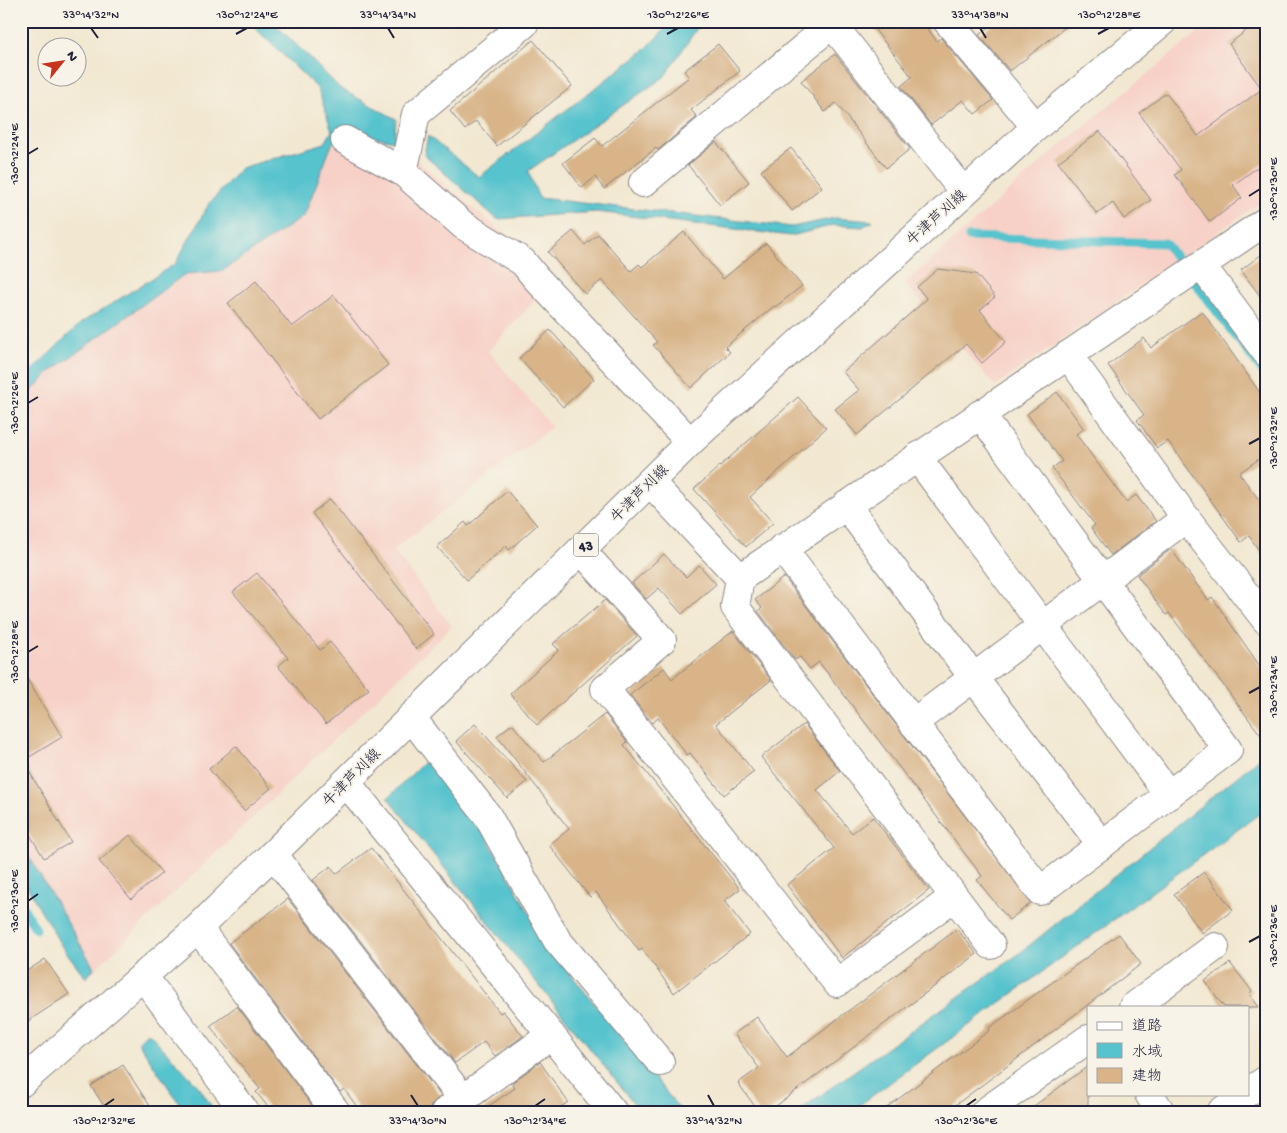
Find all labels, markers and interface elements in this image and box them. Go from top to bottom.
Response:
text: 33°14'32"N [62,9,119,23]
text: 130°12'24"E [215,9,278,23]
text: 33°14'34"N [359,9,416,23]
text: 130°12'26"E [646,9,709,23]
text: 33°14'38"N [950,9,1009,23]
text: 130°12'28"E [1077,9,1141,23]
north arrow [38,38,88,88]
text: N [61,49,81,65]
text: 130°12'24"E [9,123,23,186]
text: 130°12'30"E [1268,157,1282,221]
street label: 牛津芦刈線 [903,186,971,250]
text: 130°12'26"E [9,372,23,435]
text: 130°12'32"E [1268,407,1282,470]
street label: 牛津芦刈線 [607,461,673,527]
road number: 43 [574,534,598,556]
text: 130°12'28"E [9,620,23,684]
text: 130°12'34"E [1268,656,1282,719]
street label: 牛津芦刈線 [319,745,385,811]
text: 130°12'30"E [9,869,23,933]
text: 130°12'36"E [1268,905,1282,968]
legend [1087,1006,1250,1096]
text: 道路 [1132,1018,1162,1036]
text: 水域 [1132,1043,1162,1062]
text: 建物 [1132,1068,1162,1086]
text: 130°12'32"E [72,1115,135,1129]
text: 33°14'30"N [388,1115,447,1129]
text: 130°12'34"E [503,1115,566,1129]
text: 33°14'32"N [685,1115,742,1129]
text: 130°12'36"E [934,1115,997,1129]

